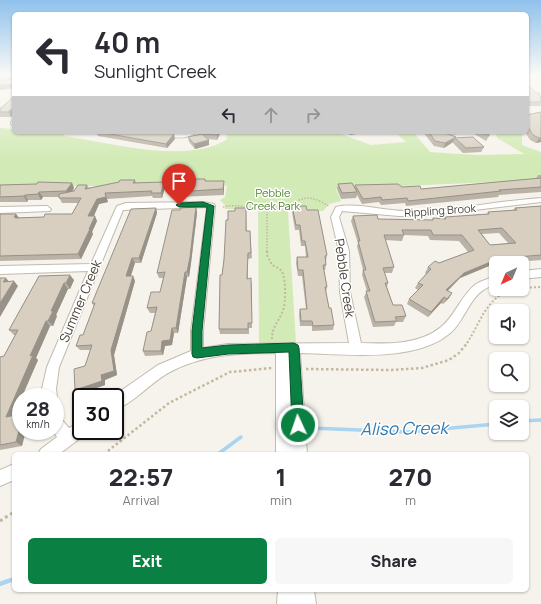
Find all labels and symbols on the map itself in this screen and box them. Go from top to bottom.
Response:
pin [162,164,196,205]
park label: Pebble Creek Park [246,185,301,213]
street label: Rippling Brook [404,200,477,220]
street label: Pebble Creek [331,237,360,319]
street label: Summer Creek [54,256,106,345]
north arrow [489,256,529,296]
speed limit sign: 30 [72,388,124,440]
position arrow [277,404,319,446]
water label: Aliso Creek [360,416,451,440]

